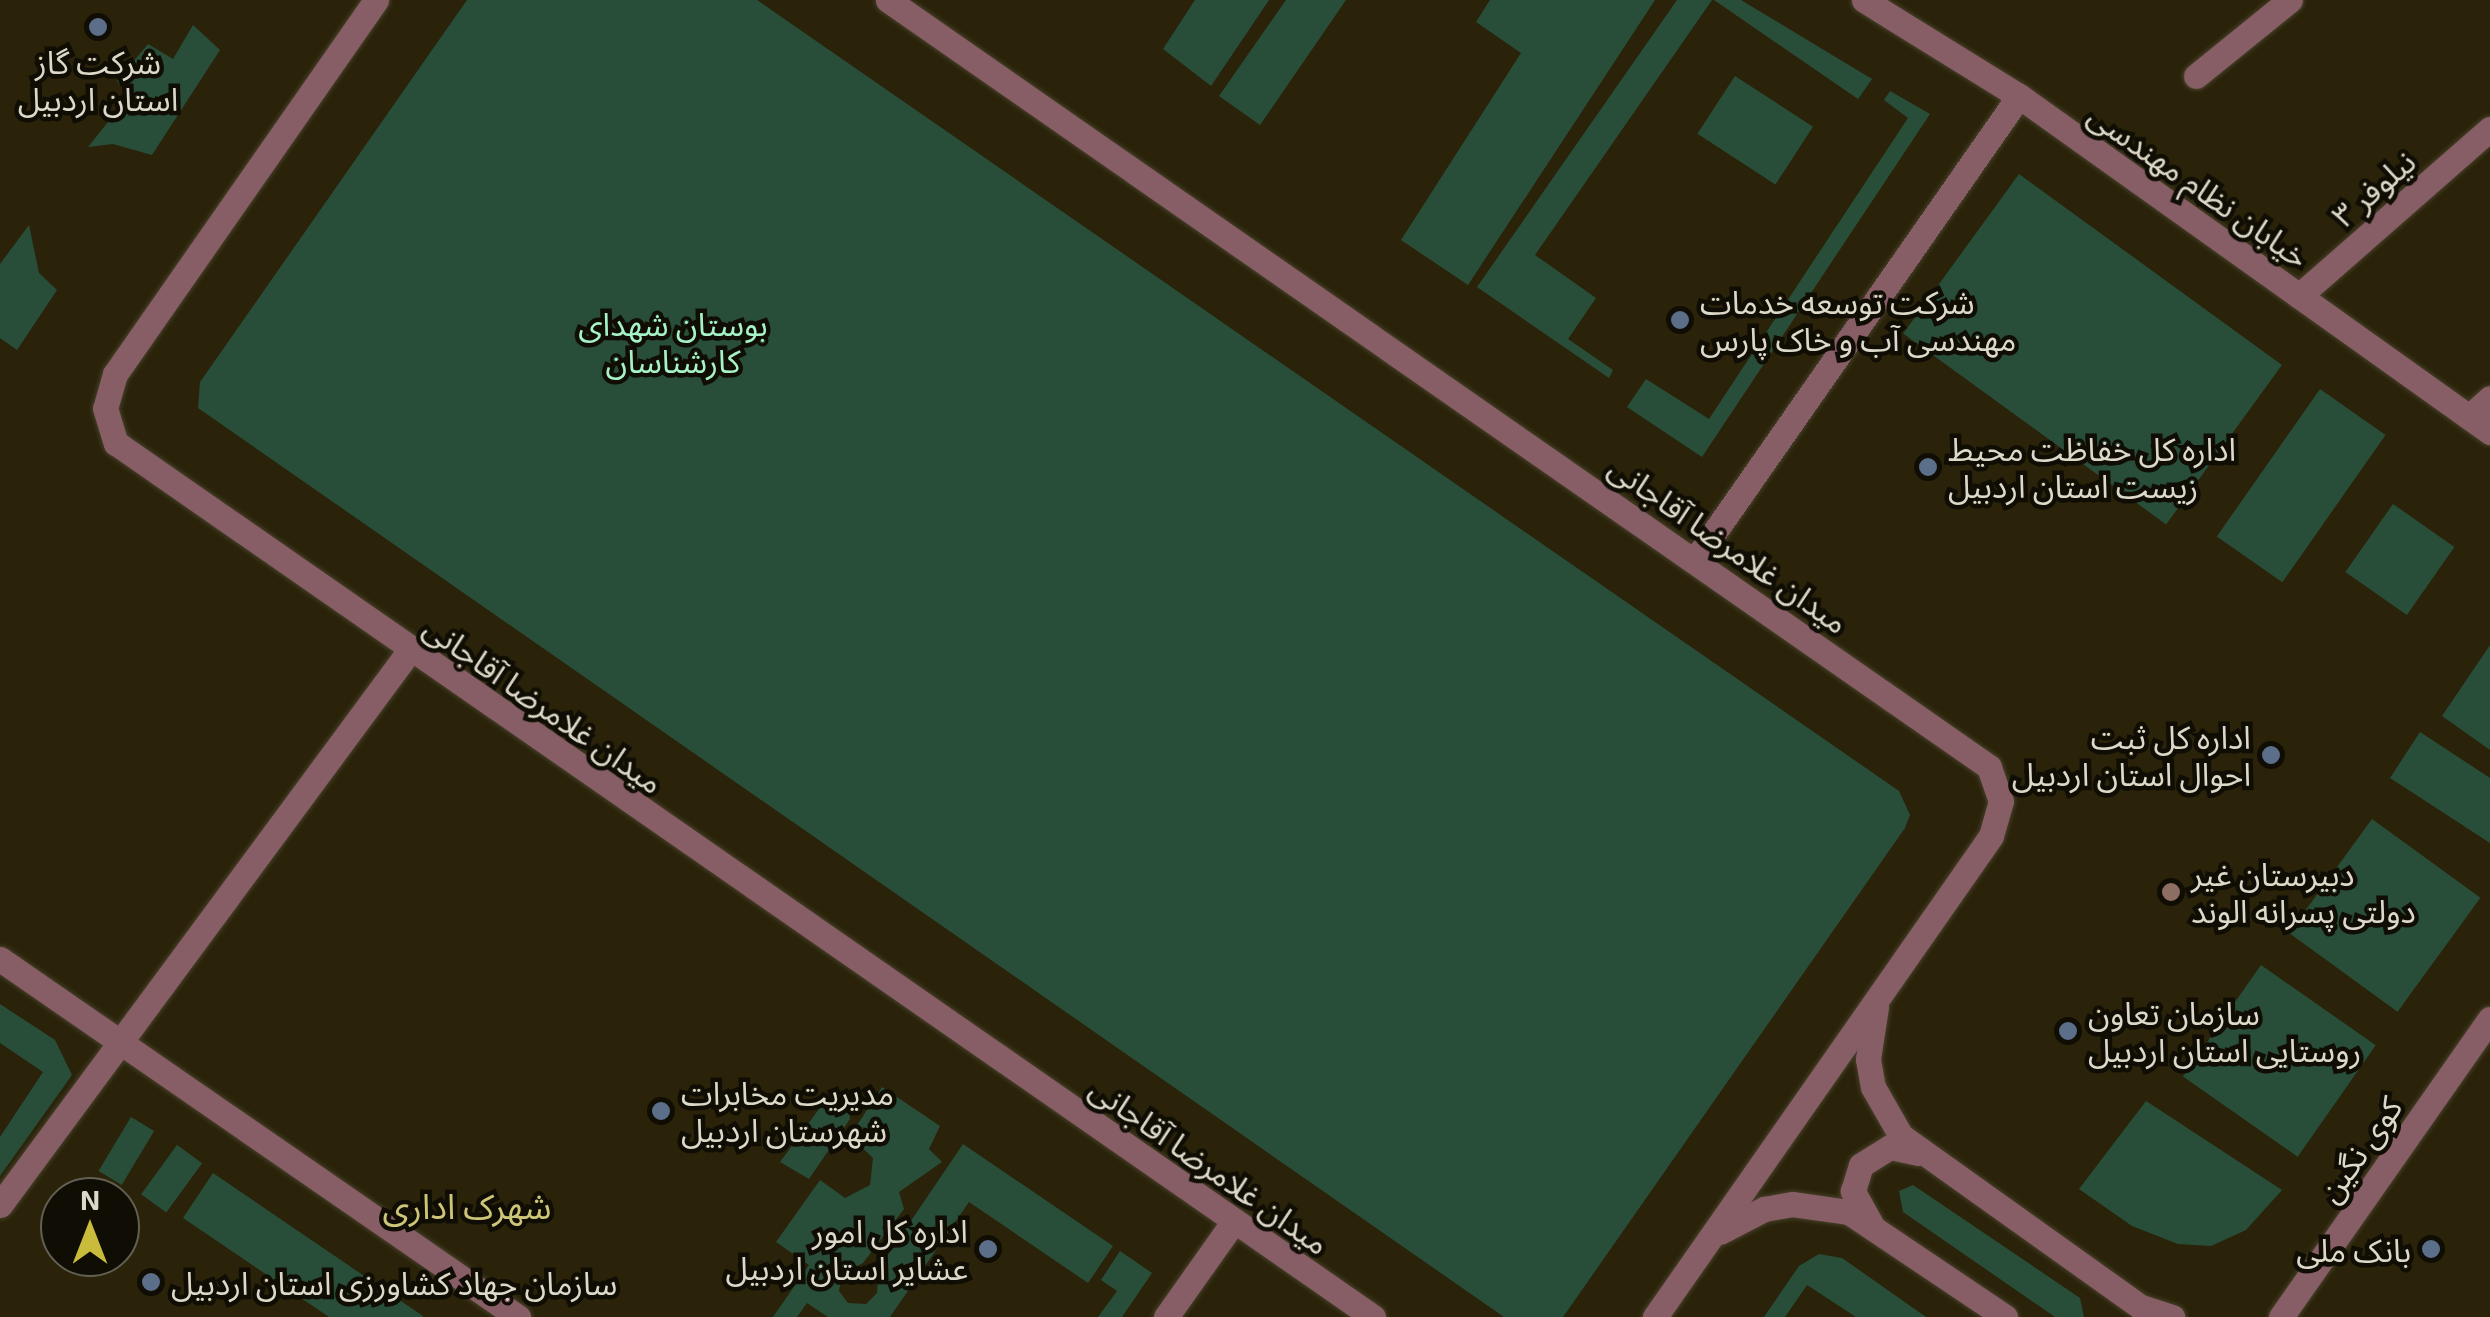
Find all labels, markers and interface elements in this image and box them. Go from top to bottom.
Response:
marker: شرکت گاز استان اردبیل [87,16,109,38]
place label: شرکت گاز استان اردبیل [18,43,178,118]
street label: خیابان نظام مهندسی [2081,95,2317,275]
street label: نیلوفر ۳ [2324,141,2422,235]
place label: شرکت توسعه خدمات مهندسی آب و خاک پارس [1700,283,2016,358]
park label: بوستان شهدای کارشناسان [578,305,768,380]
marker: شرکت توسعه خدمات مهندسی آب و خاک پارس [1669,309,1691,331]
place label: اداره کل خفاظت محیط زیست استان اردبیل [1948,430,2236,505]
street label: میدان غلامرضا آقاجانی [1602,447,1856,641]
marker: اداره کل خفاظت محیط زیست استان اردبیل [1917,456,1939,478]
street label: میدان غلامرضا آقاجانی [417,607,671,801]
place label: اداره کل ثبت احوال استان اردبیل [2012,718,2251,793]
marker: اداره کل ثبت احوال استان اردبیل [2260,744,2282,766]
place label: دبیرستان غیر دولتی پسرانه الوند [2191,855,2416,930]
marker: دبیرستان غیر دولتی پسرانه الوند [2160,881,2182,903]
place label: سازمان تعاون روستایی استان اردبیل [2088,994,2361,1069]
marker: سازمان تعاون روستایی استان اردبیل [2057,1020,2079,1042]
street label: میدان غلامرضا آقاجانی [1083,1068,1337,1262]
place label: مدیریت مخابرات شهرستان اردبیل [681,1074,894,1149]
street label: کوی نگین [2309,1089,2409,1209]
marker: مدیریت مخابرات شهرستان اردبیل [650,1100,672,1122]
north arrow [40,1177,140,1277]
text: N [80,1182,100,1216]
district label: شهرک اداری [383,1184,551,1226]
place label: اداره کل امور عشایر استان اردبیل [725,1212,968,1287]
place label: بانک ملی [2296,1230,2411,1268]
marker: اداره کل امور عشایر استان اردبیل [977,1238,999,1260]
marker: بانک ملی [2420,1238,2442,1260]
place label: سازمان جهاد کشاورزی استان اردبیل [171,1263,617,1301]
marker: سازمان جهاد کشاورزی استان اردبیل [140,1271,162,1293]

